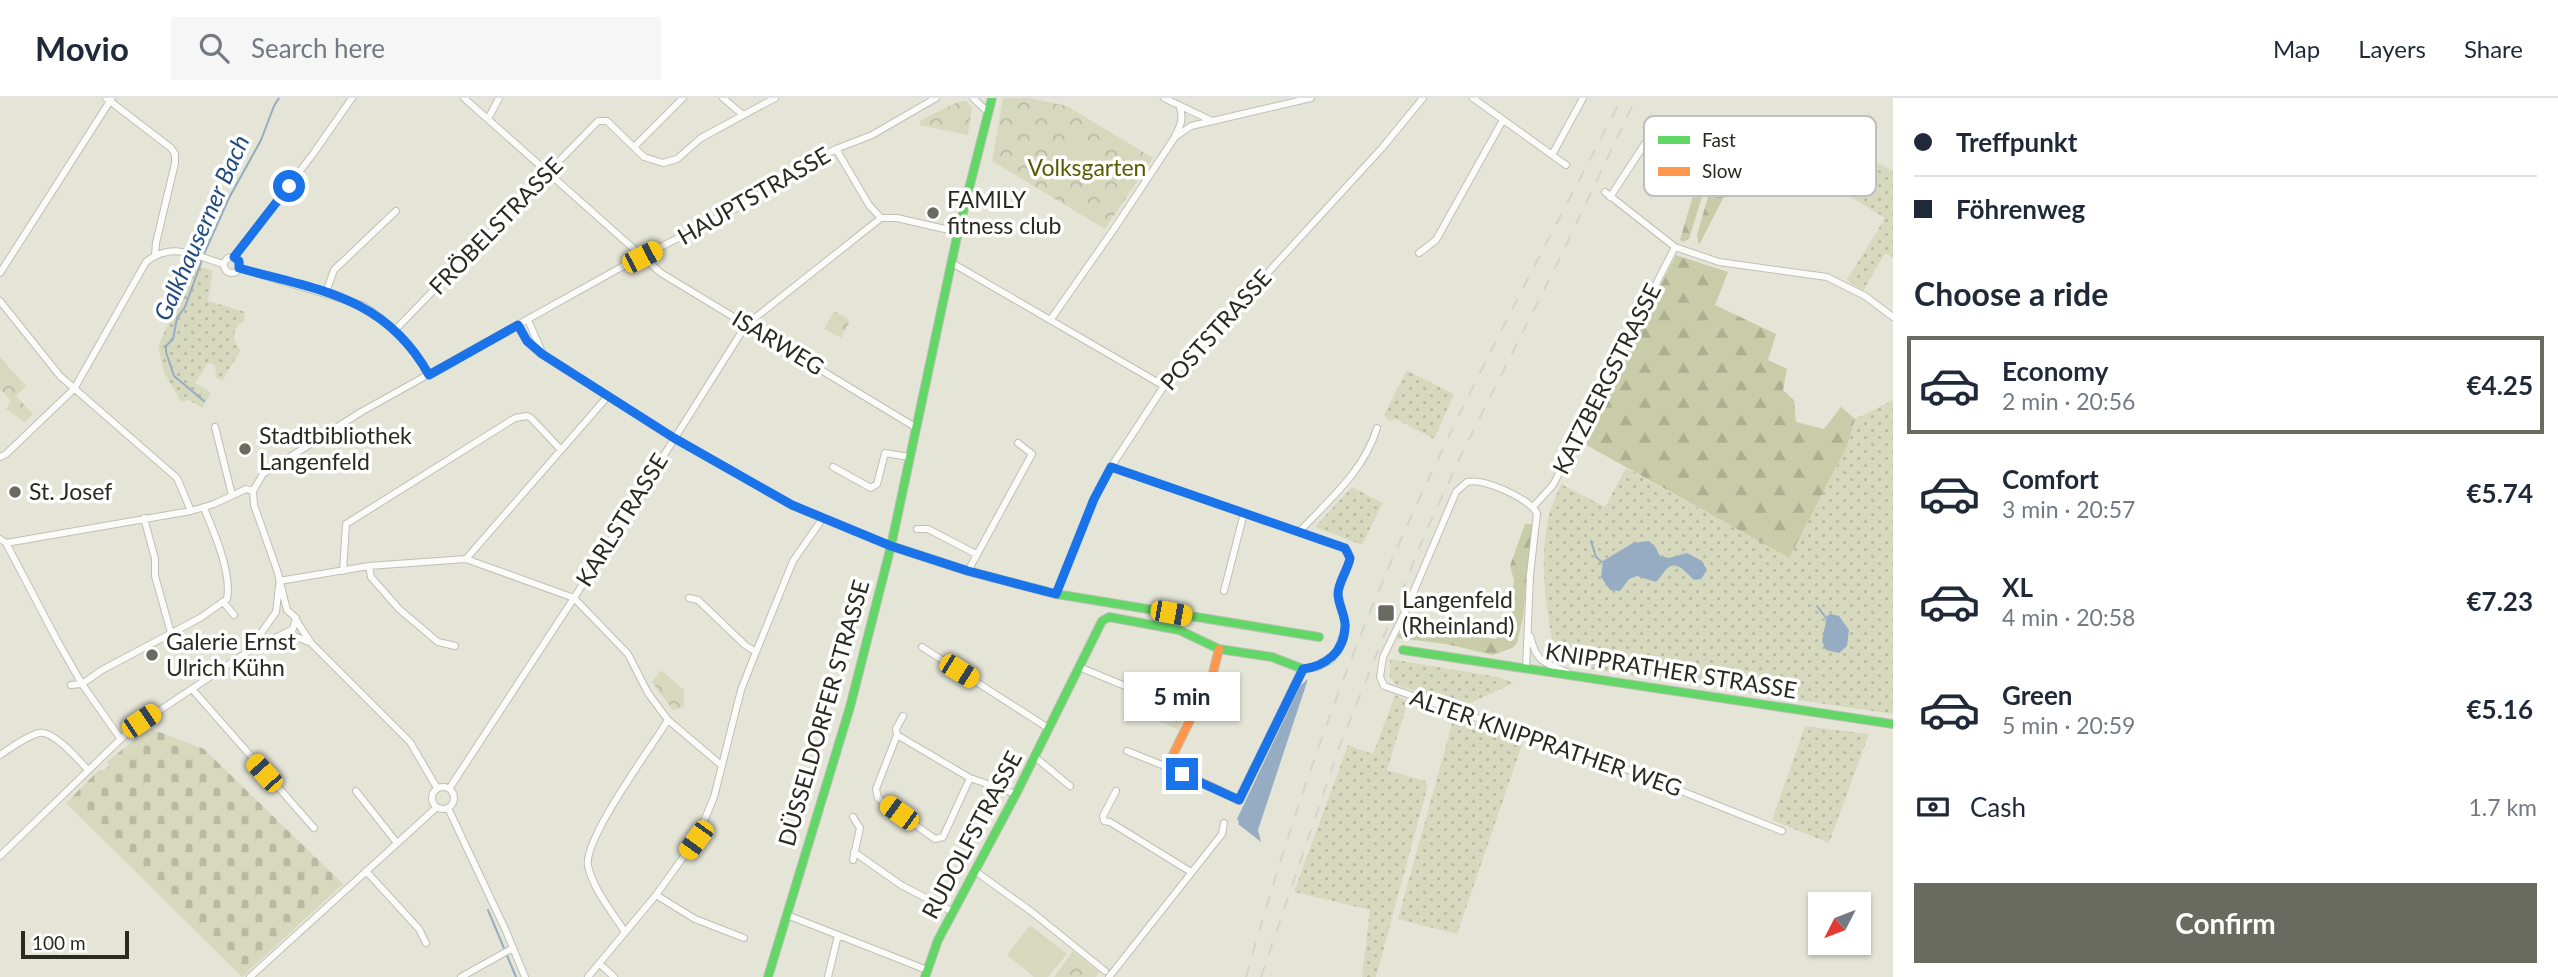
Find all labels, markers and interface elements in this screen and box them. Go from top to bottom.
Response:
search box [171,17,661,80]
text: Movio [35,28,129,68]
icon: search [195,29,233,67]
text: Search here [251,32,385,64]
text: Map [2273,34,2320,63]
text: Layers [2358,34,2426,63]
text: Share [2464,34,2523,63]
legend [1644,116,1876,196]
text: Treffpunkt [1956,126,2077,158]
text: Fast [1702,128,1736,151]
water label: Galkhauserner Bach [147,130,255,325]
street label: HAUPTSTRASSE [672,140,835,250]
street label: FRÖBELSTRASSE [423,151,568,300]
park label: Volksgarten [1028,153,1146,181]
text: Slow [1702,159,1742,182]
route start [273,170,305,202]
place label: FAMILY fitness club [947,185,1061,239]
text: Föhrenweg [1956,193,2085,225]
marker: FAMILY fitness club [925,205,941,221]
car [619,238,666,276]
street label: POSTSTRASSE [1154,263,1277,395]
text: Choose a ride [1914,274,2108,313]
street label: KATZBERGSTRASSE [1546,279,1666,478]
street label: ISARWEG [728,304,829,380]
icon: car [1918,354,1981,417]
text: Economy [2002,355,2108,387]
text: €4.25 [2467,369,2533,401]
text: 2 min · 20:56 [2002,387,2135,415]
place label: Stadtbibliothek Langenfeld [259,421,412,475]
marker: Stadtbibliothek Langenfeld [237,441,253,457]
street label: KARLSTRASSE [569,448,673,591]
icon: car [1918,462,1981,525]
text: Comfort [2002,463,2099,495]
place label: St. Josef [29,477,112,505]
text: €5.74 [2467,477,2533,509]
marker: St. Josef [7,484,23,500]
text: 3 min · 20:57 [2002,495,2135,523]
icon: car [1918,570,1981,633]
text: XL [2002,571,2033,603]
street label: DÜSSELDORFER STRASSE [772,576,874,849]
place label: Langenfeld (Rheinland) [1402,585,1514,639]
text: €7.23 [2467,585,2533,617]
car [1149,599,1194,627]
marker: Langenfeld (Rheinland) [1376,603,1396,623]
text: 4 min · 20:58 [2002,603,2135,631]
place label: Galerie Ernst Ulrich Kühn [166,627,297,681]
street label: KNIPPRATHER STRASSE [1543,636,1799,704]
marker: Galerie Ernst Ulrich Kühn [144,647,160,663]
car [936,651,983,691]
callout: 5 min [1124,672,1240,722]
icon: car [1918,678,1981,741]
text: Green [2002,679,2072,711]
text: 5 min [1153,682,1211,710]
street label: ALTER KNIPPRATHER WEG [1407,682,1686,802]
text: €5.16 [2467,693,2533,725]
car [118,701,165,741]
text: 5 min · 20:59 [2002,711,2135,739]
street label: RUDOLFSTRASSE [915,746,1027,923]
car [243,750,286,796]
route end [1166,758,1198,790]
icon: cash [1914,788,1952,826]
text: Cash [1970,791,2026,823]
car [876,792,923,834]
text: 1.7 km [2468,793,2537,821]
car [676,817,717,863]
button: Confirm [1914,883,2537,963]
north arrow [1808,892,1871,956]
map controls [1808,892,1871,955]
scale bar [21,928,130,960]
text: 100 m [32,931,86,954]

